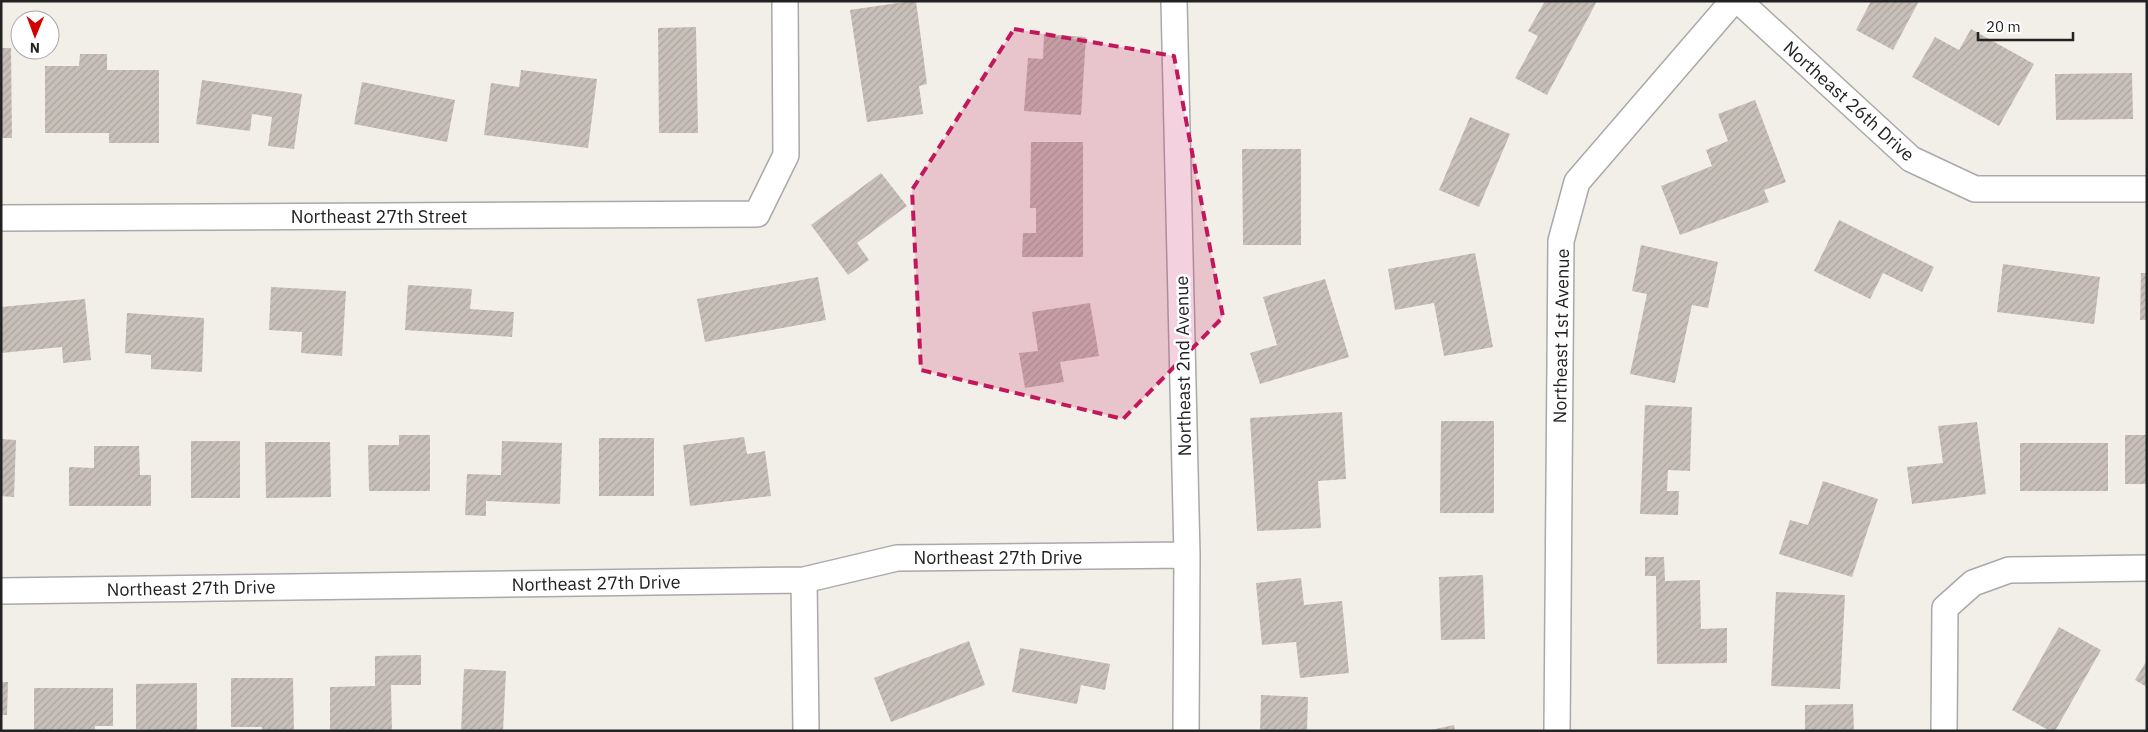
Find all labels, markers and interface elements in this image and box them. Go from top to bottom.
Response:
north arrow [10,10,60,60]
scale bar [1978,10,2073,42]
text: 20 m [1986,17,2021,36]
street label: Northeast 26th Drive [1779,36,1920,166]
text: N [30,39,40,57]
street label: Northeast 27th Street [291,205,467,228]
street label: Northeast 1st Avenue [1548,248,1574,424]
street label: Northeast 2nd Avenue [1170,275,1196,456]
street label: Northeast 27th Drive [914,546,1083,569]
street label: Northeast 27th Drive [511,570,681,596]
street label: Northeast 27th Drive [106,575,276,601]

